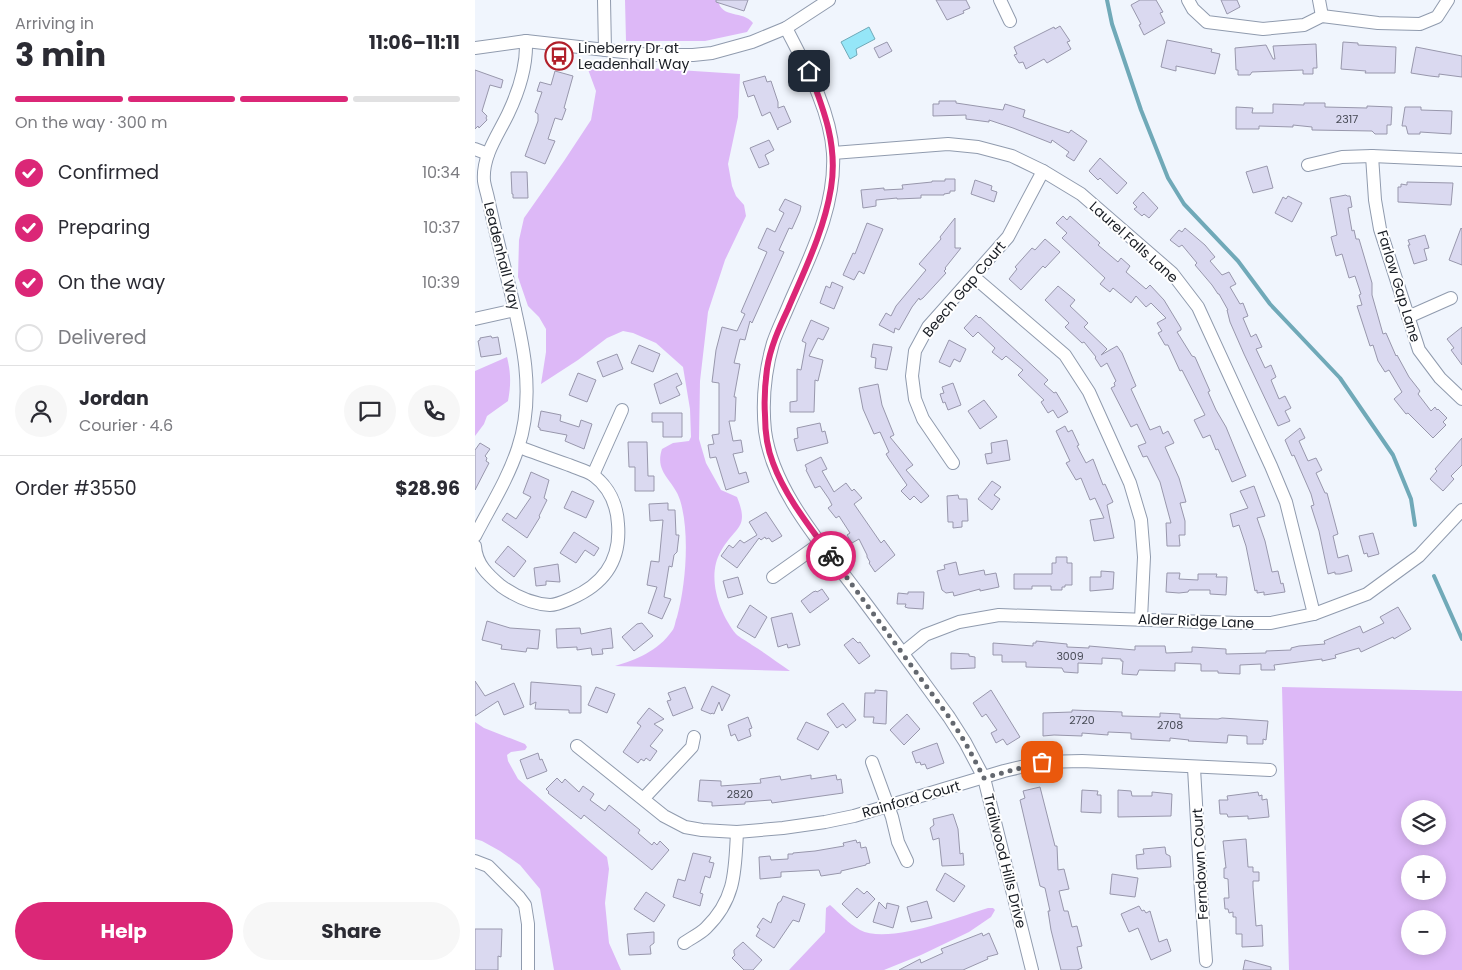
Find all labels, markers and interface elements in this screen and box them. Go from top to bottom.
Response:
text: Arriving in [15,12,94,35]
text: 11:06–11:11 [369,29,460,56]
text: 3 min [15,32,106,77]
place label: Lineberry Dr at Leadenhall Way [578,38,689,74]
bus stop icon: Lineberry Dr at Leadenhall Way [544,41,574,71]
pin [788,50,830,92]
icon: home [795,57,823,85]
text: On the way · 300 m [15,111,168,134]
house number: 2317 [1336,111,1358,127]
icon: check [15,159,43,187]
text: Confirmed [58,159,159,186]
text: 10:34 [422,161,460,184]
street label: Laurel Falls Lane [1085,197,1183,288]
street label: Leadenhall Way [479,200,525,313]
icon: check [15,214,43,242]
text: Preparing [58,214,150,241]
text: 10:37 [423,216,460,239]
street label: Farlow Gap Lane [1372,228,1426,345]
street label: Beech Gap Court [918,237,1010,341]
icon: check [15,269,43,297]
text: On the way [58,269,165,296]
text: 10:39 [422,271,460,294]
text: Delivered [58,324,147,351]
button: person [15,385,67,437]
text: Jordan [79,385,149,412]
button: chat [344,385,396,437]
button: phone [408,385,460,437]
text: Courier · 4.6 [79,414,173,437]
text: Order #3550 [15,475,137,502]
text: $28.96 [395,475,460,502]
courier [806,531,856,581]
icon: bike [817,542,845,570]
street label: Alder Ridge Lane [1137,609,1255,633]
house number: 3009 [1056,648,1084,664]
house number: 2720 [1069,712,1095,728]
house number: 2708 [1157,717,1183,733]
pin [1021,741,1063,783]
icon: bag [1028,748,1056,776]
street label: Rainford Court [859,775,963,823]
house number: 2820 [727,786,753,802]
street label: Trailwood Hills Drive [979,792,1031,931]
map controls [1401,800,1446,955]
button: layers [1401,800,1446,845]
street label: Ferndown Court [1187,808,1213,920]
button: + [1401,855,1446,900]
button: Help [15,902,233,960]
button: Share [243,902,460,960]
button: − [1401,910,1446,955]

